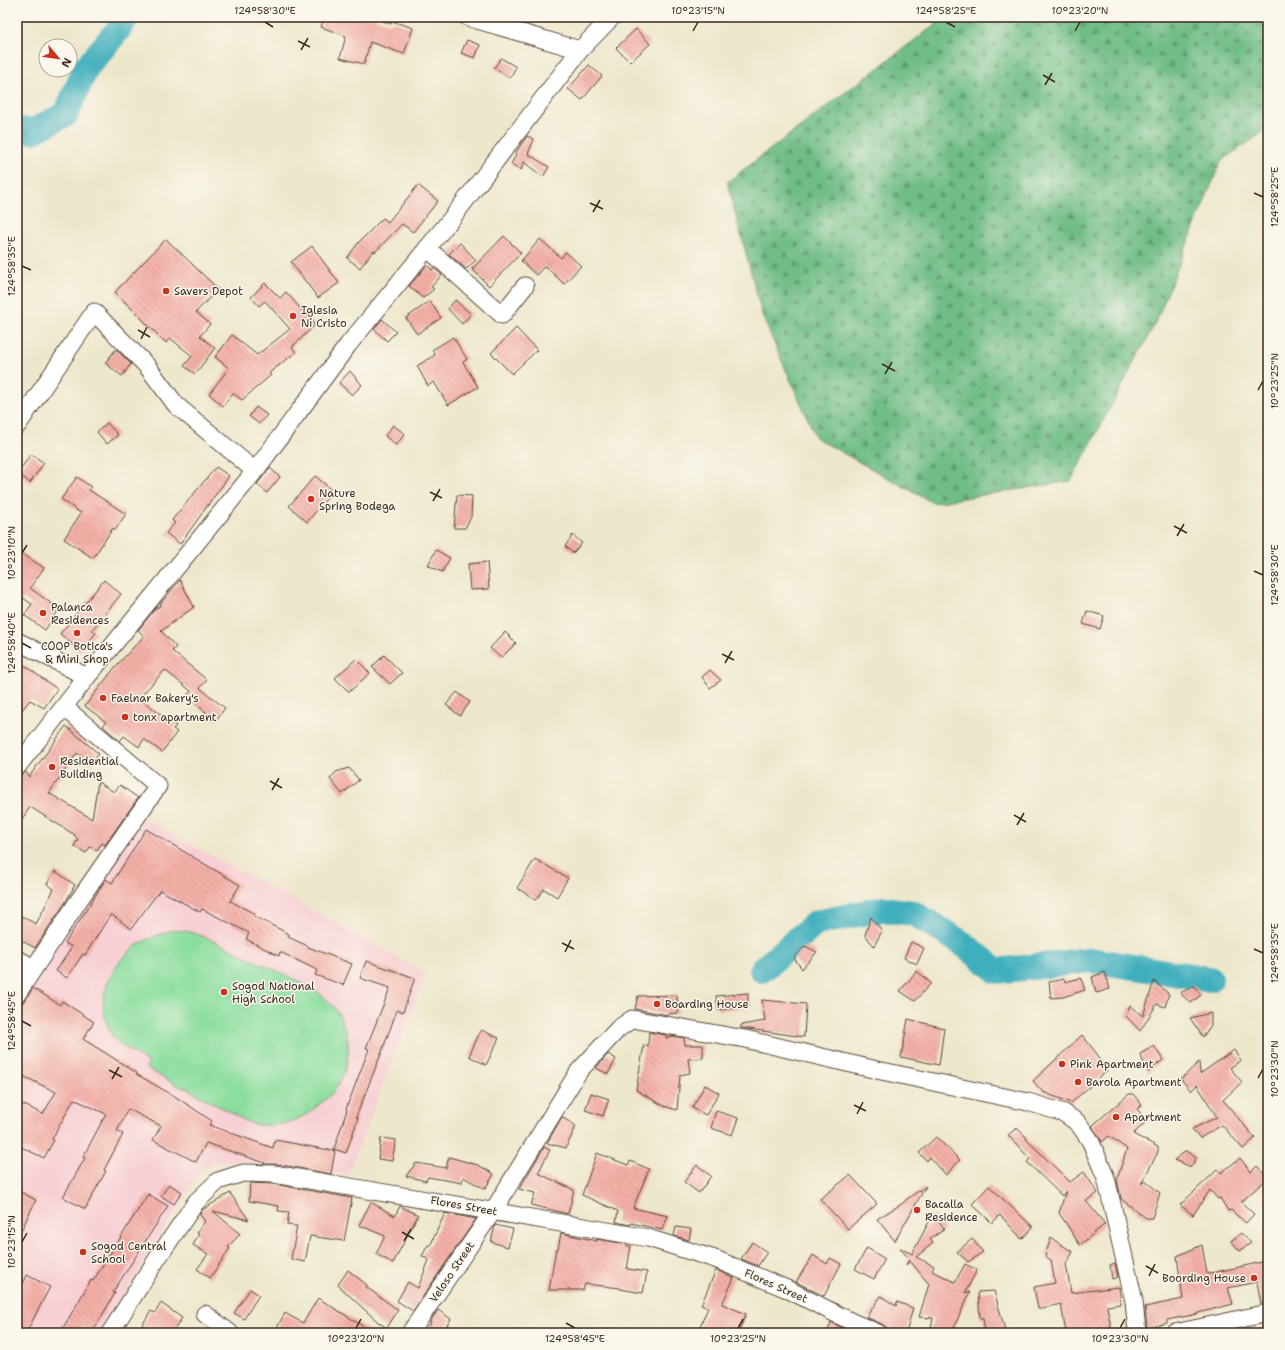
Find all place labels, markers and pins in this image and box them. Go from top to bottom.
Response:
place label: Savers Depot [174,284,243,299]
marker: Savers Depot [161,286,171,296]
place label: Iglesia Ni Cristo [301,303,347,331]
marker: Iglesia Ni Cristo [288,311,298,321]
place label: Nature Spring Bodega [319,486,396,514]
marker: Nature Spring Bodega [306,494,316,504]
place label: Palanca Residences [51,600,109,628]
marker: Palanca Residences [38,608,48,618]
marker: COOP Botica's & Mini Shop [72,628,82,638]
place label: COOP Botica's & Mini Shop [41,639,113,667]
place label: Faelnar Bakery's [111,691,199,706]
marker: Faelnar Bakery's [98,693,108,703]
place label: tonx apartment [133,710,217,725]
marker: tonx apartment [120,712,130,722]
place label: Residential Building [60,754,120,782]
marker: Residential Building [47,762,57,772]
place label: Sogod National High School [232,979,315,1007]
marker: Sogod National High School [219,987,229,997]
place label: Boarding House [665,997,749,1012]
marker: Boarding House [652,999,662,1009]
place label: Pink Apartment [1070,1057,1154,1072]
marker: Pink Apartment [1057,1059,1067,1069]
place label: Barola Apartment [1086,1075,1182,1090]
marker: Barola Apartment [1073,1077,1083,1087]
place label: Apartment [1124,1110,1182,1125]
marker: Apartment [1111,1112,1121,1122]
place label: Bacalla Residence [925,1197,978,1225]
marker: Bacalla Residence [912,1205,922,1215]
place label: Sogod Central School [91,1239,167,1267]
marker: Sogod Central School [78,1247,88,1257]
place label: Boording House [1162,1271,1246,1286]
marker: Boording House [1249,1273,1259,1283]

